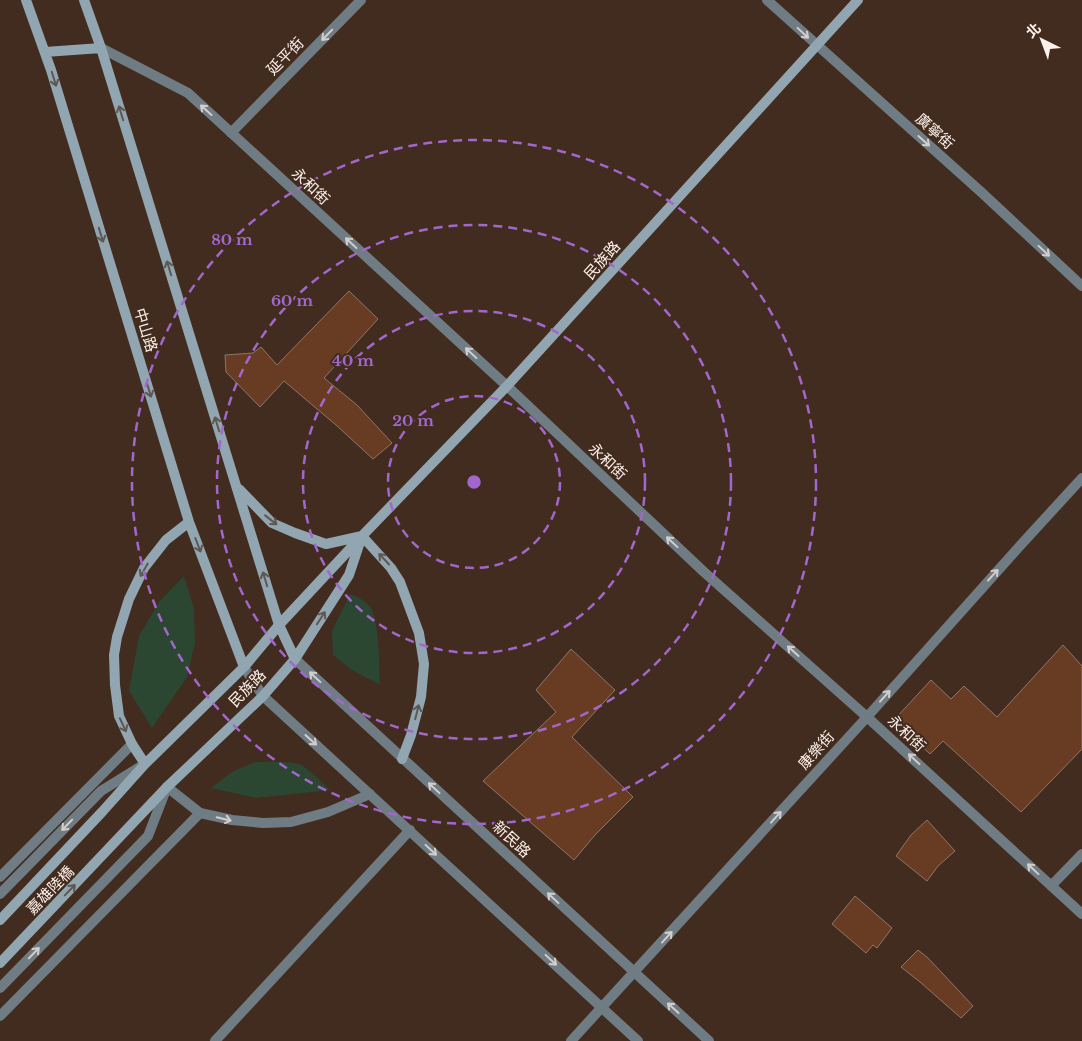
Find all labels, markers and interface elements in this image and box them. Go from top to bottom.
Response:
north arrow [1017,15,1067,65]
text: 北 [1022,19,1045,42]
one-way arrow [797,27,809,39]
one-way arrow [321,29,333,41]
street label: 延平街 [263,33,307,79]
one-way arrow [49,71,59,87]
one-way arrow [199,104,212,116]
one-way arrow [115,105,125,121]
street label: 廣寧街 [912,109,958,153]
one-way arrow [918,136,931,147]
street label: 永和街 [288,164,334,208]
one-way arrow [97,226,107,242]
text: 80 m [211,230,253,249]
one-way arrow [345,237,358,249]
street label: 民族路 [580,237,624,283]
one-way arrow [1038,245,1051,257]
one-way arrow [163,261,173,277]
text: 60 m [271,291,313,310]
street label: 中山路 [130,306,162,354]
one-way arrow [465,347,478,359]
text: 40 m [332,351,374,370]
one-way arrow [144,382,154,398]
text: 20 m [392,411,434,430]
one-way arrow [211,416,221,432]
street label: 永和街 [585,439,631,483]
centre of rings [465,473,483,491]
one-way arrow [264,515,277,526]
one-way arrow [666,536,679,548]
one-way arrow [194,537,203,552]
one-way arrow [378,553,390,566]
one-way arrow [139,562,149,576]
one-way arrow [988,569,999,582]
one-way arrow [259,571,269,587]
one-way arrow [317,612,327,626]
one-way arrow [786,645,799,656]
street label: 民族路 [225,665,269,711]
one-way arrow [308,671,321,683]
one-way arrow [879,690,891,703]
one-way arrow [413,705,422,721]
street label: 永和街 [884,711,930,755]
one-way arrow [119,717,129,732]
street label: 康樂街 [794,727,838,773]
one-way arrow [305,734,318,746]
one-way arrow [907,753,920,765]
one-way arrow [427,782,440,794]
one-way arrow [770,810,782,823]
one-way arrow [215,814,231,824]
street label: 新民路 [489,817,535,861]
one-way arrow [61,819,73,832]
one-way arrow [425,844,438,856]
street label: 嘉雄陸橋 [22,862,78,918]
one-way arrow [1027,863,1040,875]
one-way arrow [64,884,76,896]
one-way arrow [547,892,559,904]
one-way arrow [661,930,673,943]
one-way arrow [28,947,40,960]
one-way arrow [545,954,557,966]
one-way arrow [666,1002,679,1014]

